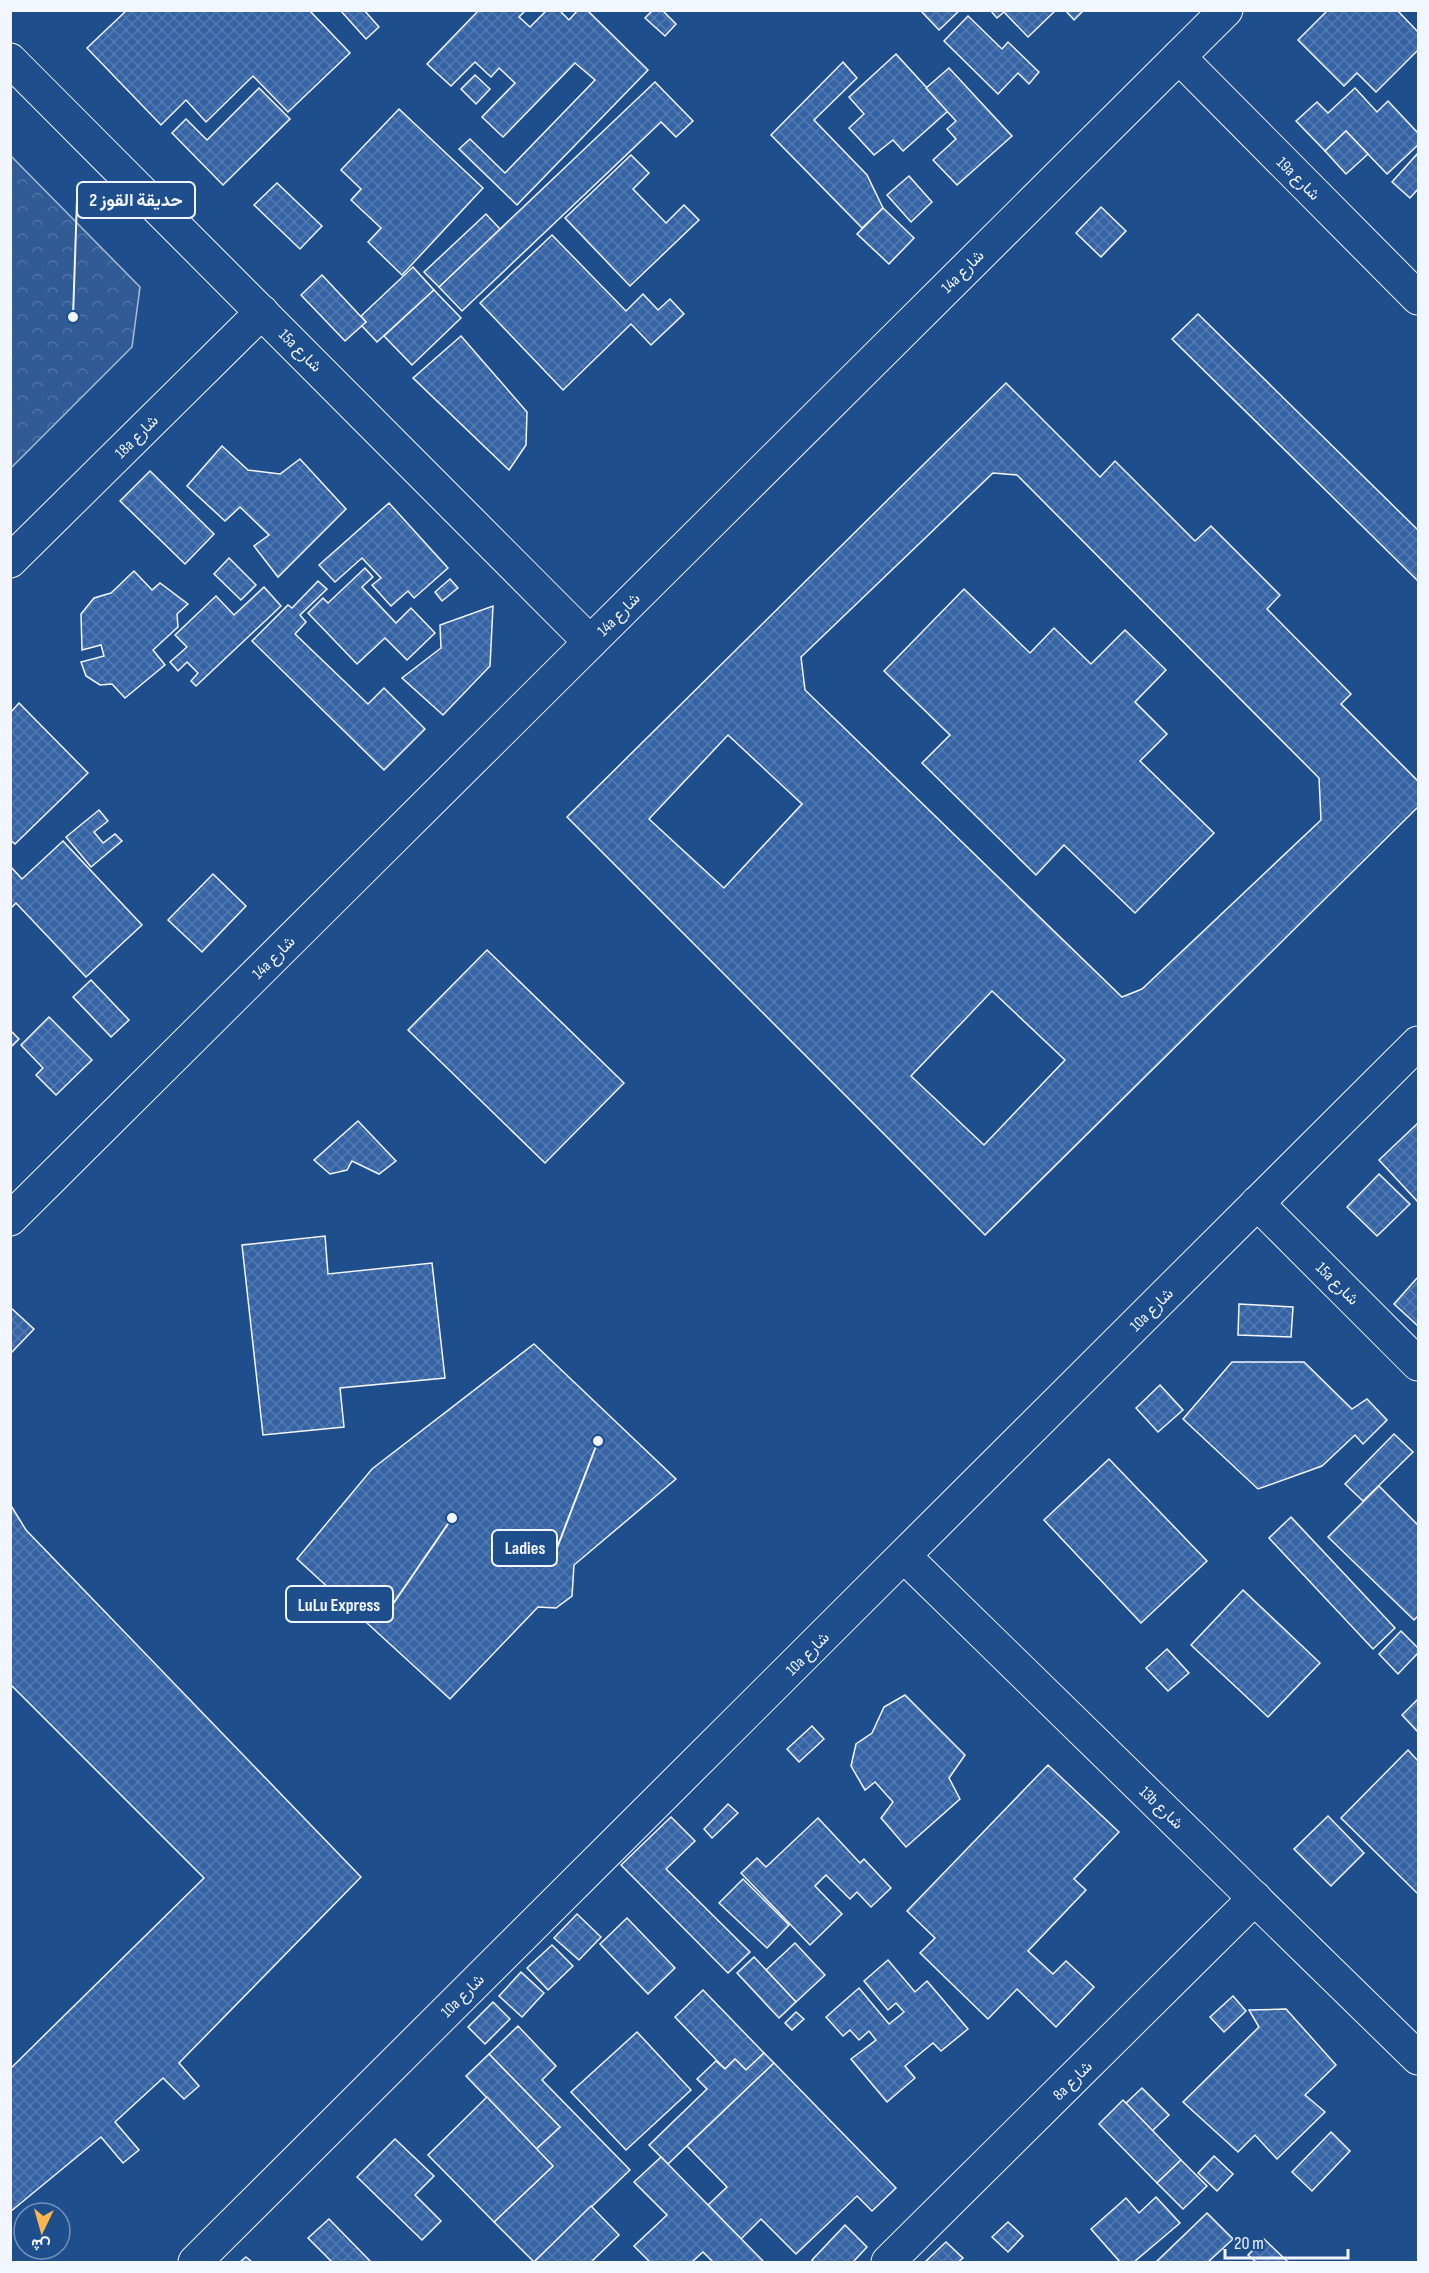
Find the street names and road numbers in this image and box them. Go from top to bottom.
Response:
street label: 19a شارع [1272,153,1324,205]
street label: 14a شارع [938,247,989,298]
street label: 15a شارع [274,326,325,377]
street label: 18a شارع [111,411,163,463]
street label: 14a شارع [594,590,645,641]
street label: 14a شارع [249,933,300,984]
street label: 15a شارع [1311,1259,1362,1310]
street label: 10a شارع [1126,1284,1178,1336]
street label: 10a شارع [782,1628,834,1680]
street label: 13b شارع [1134,1783,1187,1834]
street label: 10a شارع [437,1970,489,2022]
street label: 8a شارع [1049,2057,1097,2105]

